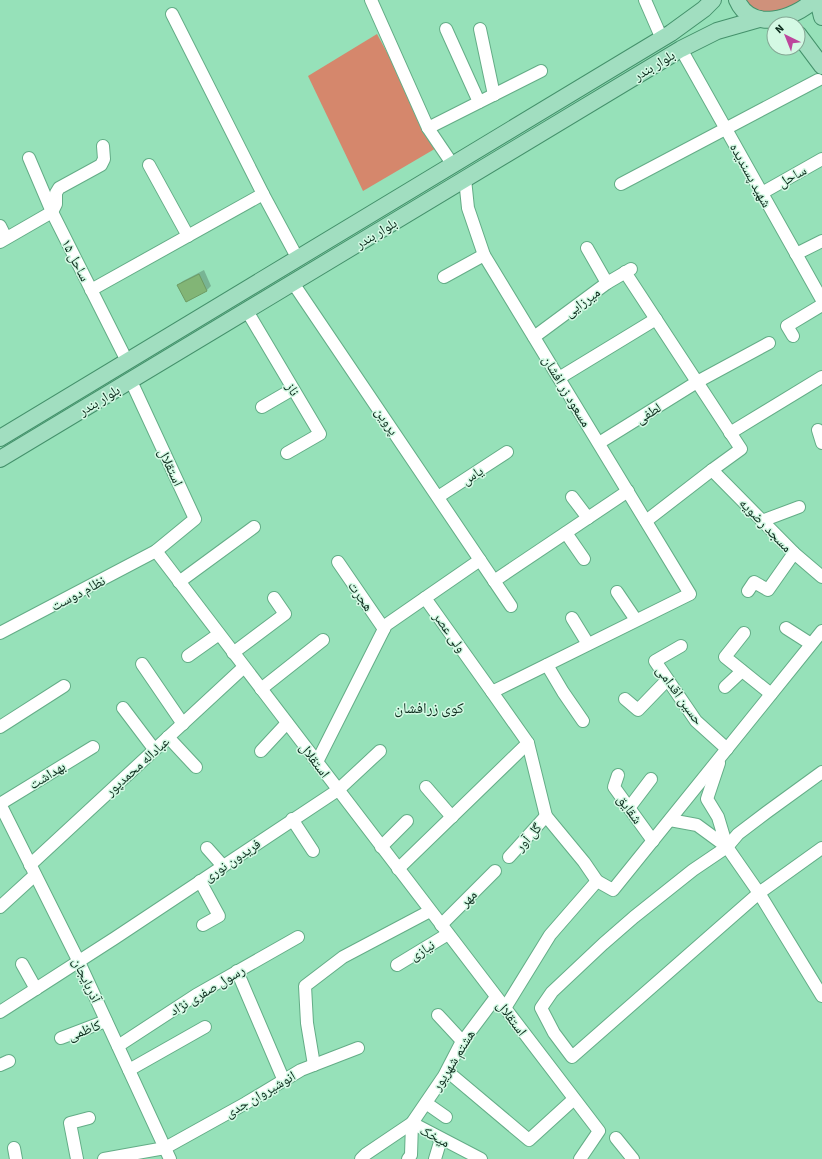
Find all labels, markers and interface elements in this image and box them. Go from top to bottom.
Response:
north arrow [766,16,806,56]
text: N [772,21,787,37]
street label: بلوار بندر [629,46,679,87]
street label: شهید پسندیده [724,140,776,211]
street label: ساحل [775,161,810,193]
street label: بلوار بندر [351,214,401,255]
street label: ساحل ۱۵ [56,236,94,285]
street label: میرزایی [560,283,605,323]
street label: مسعود زر افشان [537,352,595,431]
street label: ناز [280,378,304,400]
street label: بلوار بندر [74,381,124,422]
street label: لطفی [632,398,665,429]
street label: پروین [369,404,403,440]
street label: استقلال [153,445,188,490]
street label: یاس [458,461,488,490]
street label: مسجد رضویه [734,494,796,557]
street label: نظام دوست [48,571,109,617]
street label: هجرت [343,577,378,616]
street label: ولی عصر [427,607,470,657]
street label: حسین اقدامی [651,662,708,730]
district label: کوی زرافشان [394,698,464,719]
street label: عباداله محمدپور [100,732,174,802]
street label: استقلال [294,739,334,783]
street label: بهداشت [25,757,70,795]
street label: شقایق [612,791,647,828]
street label: گل آور [510,819,547,857]
street label: فریدون نوری [200,834,265,887]
street label: مهر [455,885,482,913]
street label: نیازی [406,935,439,966]
street label: آذربایجان [67,955,105,1007]
street label: رسول صفری نژاد [166,961,249,1021]
street label: استقلال [491,997,531,1041]
street label: کاظمی [65,1015,104,1046]
street label: هشتم شهریور [427,1026,481,1096]
street label: انوشیروان جدی [221,1067,300,1123]
street label: میخک [416,1121,453,1153]

